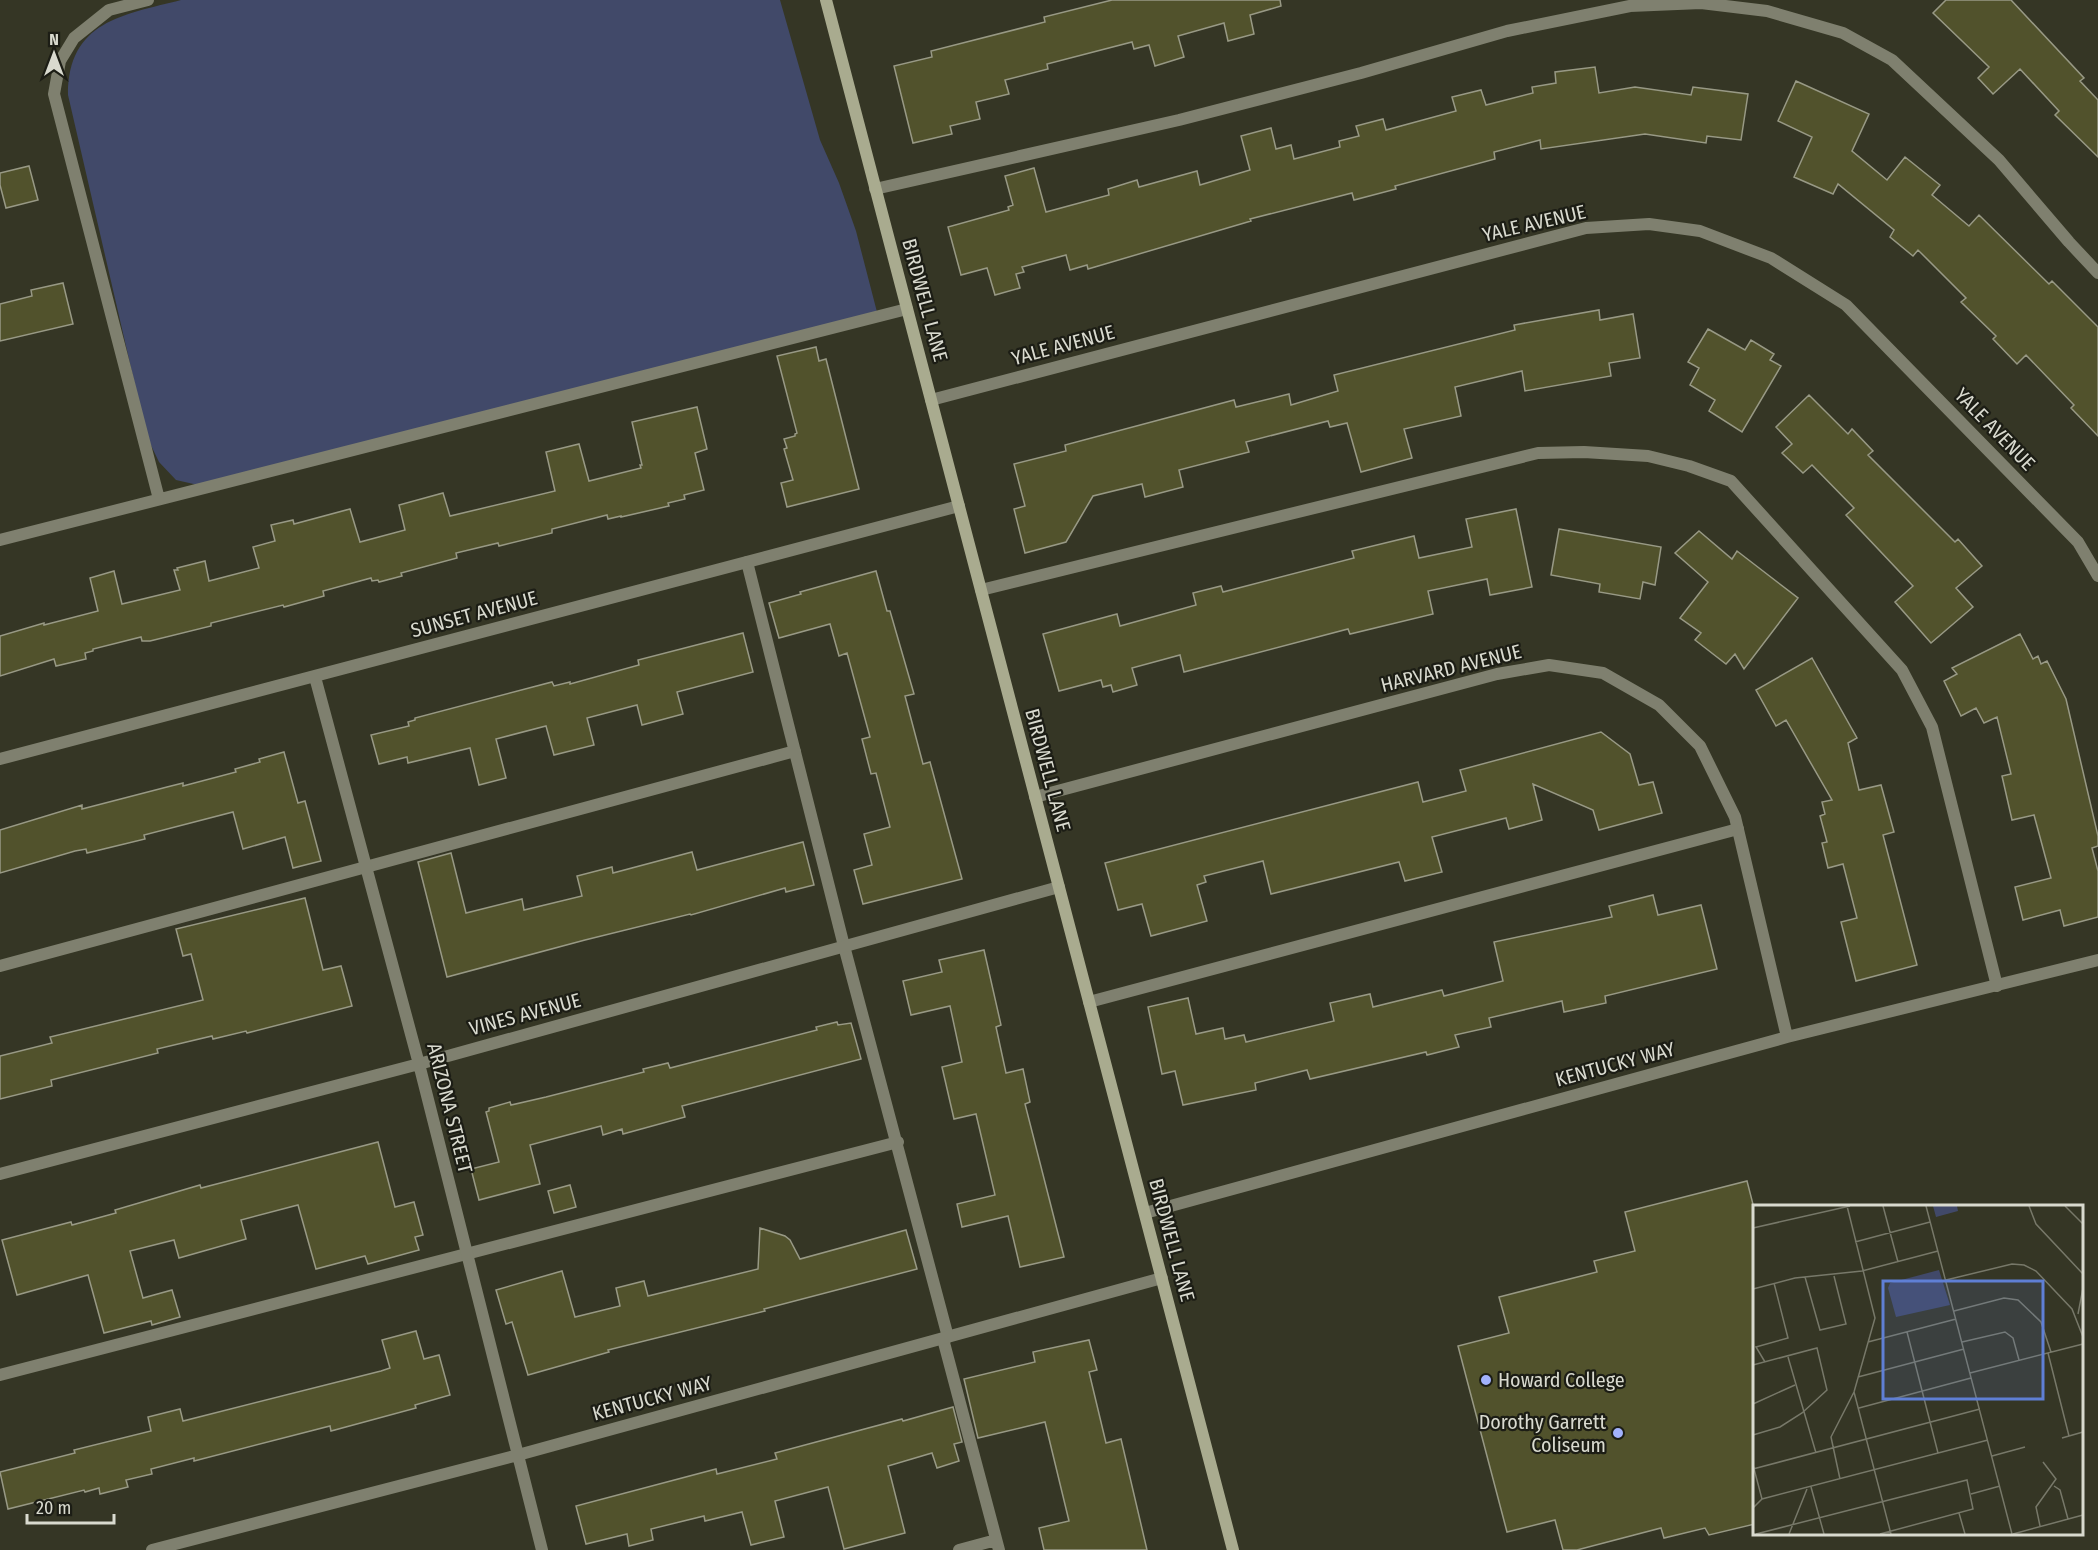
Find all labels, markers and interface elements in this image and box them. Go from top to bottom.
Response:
north arrow [24,24,84,84]
text: N [49,30,59,49]
street label: YALE AVENUE [1480,199,1588,247]
street label: BIRDWELL LANE [897,236,953,364]
street label: YALE AVENUE [1009,320,1117,370]
street label: YALE AVENUE [1950,383,2040,475]
street label: SUNSET AVENUE [408,586,540,642]
street label: HARVARD AVENUE [1378,639,1524,697]
street label: BIRDWELL LANE [1020,706,1076,834]
street label: VINES AVENUE [467,988,583,1040]
street label: KENTUCKY WAY [1552,1036,1678,1092]
street label: ARIZONA STREET [422,1040,478,1176]
street label: BIRDWELL LANE [1144,1176,1200,1304]
inset map [1753,1205,2083,1535]
place label: Howard College [1498,1368,1625,1392]
street label: KENTUCKY WAY [589,1370,715,1426]
marker: Howard College [1479,1373,1493,1387]
place label: Dorothy Garrett Coliseum [1479,1410,1606,1457]
marker: Dorothy Garrett Coliseum [1611,1426,1625,1440]
scale bar [27,1487,114,1525]
text: 20 m [36,1497,71,1519]

